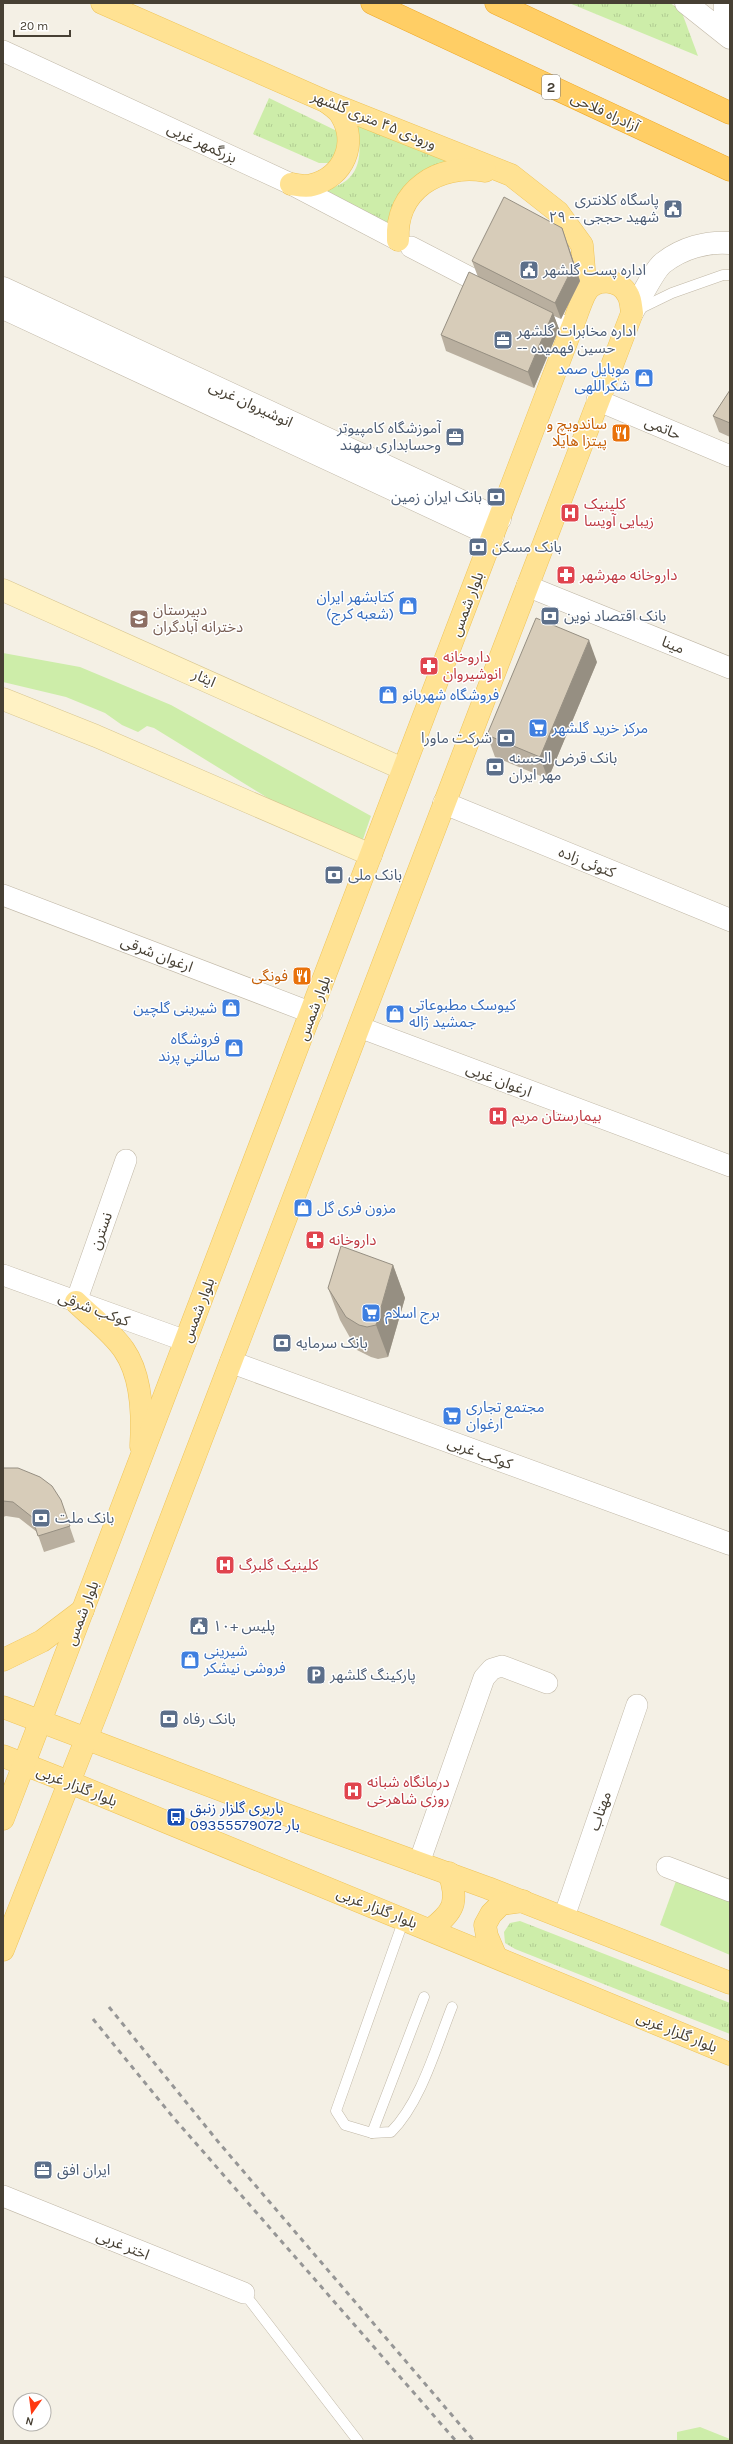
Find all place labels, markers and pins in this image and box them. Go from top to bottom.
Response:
place label: پاسگاه کلانتری ۲۹ -- شهید حججی [549,191,659,226]
public building icon: پاسگاه کلانتری ۲۹ -- شهید حججی [662,198,684,220]
public building icon: اداره پست گلشهر [518,259,540,281]
place label: اداره پست گلشهر [542,261,646,280]
place label: اداره مخابرات گلشهر -- حسین فهمیده [516,322,636,357]
office icon: اداره مخابرات گلشهر -- حسین فهمیده [492,329,514,351]
place label: موبایل صمد شکراللهی [557,360,630,395]
shop icon: موبایل صمد شکراللهی [633,367,655,389]
place label: ساندویچ و پیتزا هایلا [547,415,607,451]
place label: آموزشگاه کامپیوتر وحسابداری سهند [336,419,442,454]
restaurant icon: ساندویچ و پیتزا هایلا [610,422,632,444]
office icon: آموزشگاه کامپیوتر وحسابداری سهند [444,426,466,448]
bank icon: بانک ایران زمین [485,486,507,508]
place label: بانک ایران زمین [391,488,482,506]
place label: کلینیک زیبایی آویسا [584,495,654,530]
hospital icon: کلینیک زیبایی آویسا [559,502,581,524]
bank icon: بانک مسکن [467,536,489,558]
place label: بانک مسکن [492,538,562,556]
pharmacy icon: داروخانه مهرشهر [555,564,577,586]
place label: داروخانه مهرشهر [579,566,677,584]
place label: کتابشهر ایران (شعبه کرج) [317,588,395,626]
shop icon: کتابشهر ایران (شعبه کرج) [397,595,419,617]
place label: دبيرستان دخترانه آبادگران [153,601,243,636]
bank icon: بانک اقتصاد نوین [539,605,561,627]
place label: بانک اقتصاد نوین [564,607,666,625]
school or university icon: دبيرستان دخترانه آبادگران [128,608,150,630]
place label: داروخانه انوشیروان [443,648,502,683]
pharmacy icon: داروخانه انوشیروان [418,655,440,677]
shop icon: فروشگاه شهربانو [377,684,399,706]
place label: فروشگاه شهربانو [402,686,499,704]
supermarket icon: مرکز خرید گلشهر [527,717,549,739]
place label: مرکز خرید گلشهر [551,719,648,737]
bank icon: شرکت ماورا [495,727,517,749]
place label: شرکت ماورا [421,729,492,747]
place label: بانک قرض الحسنه مهر ایران [509,749,617,784]
bank icon: بانک قرض الحسنه مهر ایران [484,756,506,778]
bank icon: بانک ملی [323,864,345,886]
place label: بانک ملی [348,866,402,884]
restaurant icon: فونگی [291,965,313,987]
place label: فونگی [252,967,288,985]
place label: کیوسک مطبوعاتی جمشید ژاله [409,996,517,1031]
shop icon: شیرینی گلچین [220,997,242,1019]
place label: شیرینی گلچین [133,999,217,1018]
shop icon: کیوسک مطبوعاتی جمشید ژاله [384,1003,406,1025]
place label: فروشگاه سالني پرند [158,1030,220,1067]
shop icon: فروشگاه سالني پرند [223,1037,245,1059]
hospital icon: بیمارستان مریم [487,1105,509,1127]
place label: بیمارستان مریم [512,1107,602,1127]
shop icon: مزون فری گل [292,1197,314,1219]
place label: مزون فری گل [317,1199,396,1217]
pharmacy icon: داروخانه [304,1229,326,1251]
place label: داروخانه [329,1231,376,1249]
supermarket icon: برج اسلام [360,1302,382,1324]
place label: برج اسلام [385,1304,440,1325]
bank icon: بانک سرمایه [271,1332,293,1354]
place label: بانک سرمایه [296,1334,368,1352]
place label: مجتمع تجاری ارغوان [466,1398,545,1433]
supermarket icon: مجتمع تجاری ارغوان [441,1405,463,1427]
bank icon: بانک ملت [30,1507,52,1529]
place label: بانک ملت [55,1509,114,1527]
hospital icon: کلینیک گلبرگ [214,1554,236,1576]
place label: کلینیک گلبرگ [239,1556,319,1574]
public building icon: پلیس +۱۰ [188,1615,210,1637]
place label: پلیس +۱۰ [213,1617,275,1636]
place label: شیرینی فروشی نیشکر [203,1642,286,1677]
shop icon: شیرینی فروشی نیشکر [179,1649,201,1671]
parking icon: پارکینگ گلشهر [305,1664,327,1686]
place label: پارکینگ گلشهر [329,1666,416,1685]
bank icon: بانک رفاه [158,1708,180,1730]
place label: بانک رفاه [183,1710,236,1728]
place label: درمانگاه شبانه روزی شاهرخی [367,1773,450,1808]
hospital icon: درمانگاه شبانه روزی شاهرخی [342,1780,364,1802]
place label: باربری گلزار زنبق بار 09355579072 [190,1799,300,1834]
bus stop icon: باربری گلزار زنبق بار 09355579072 [165,1806,187,1828]
office icon: ایران افق [32,2159,54,2181]
place label: ایران افق [57,2161,110,2180]

